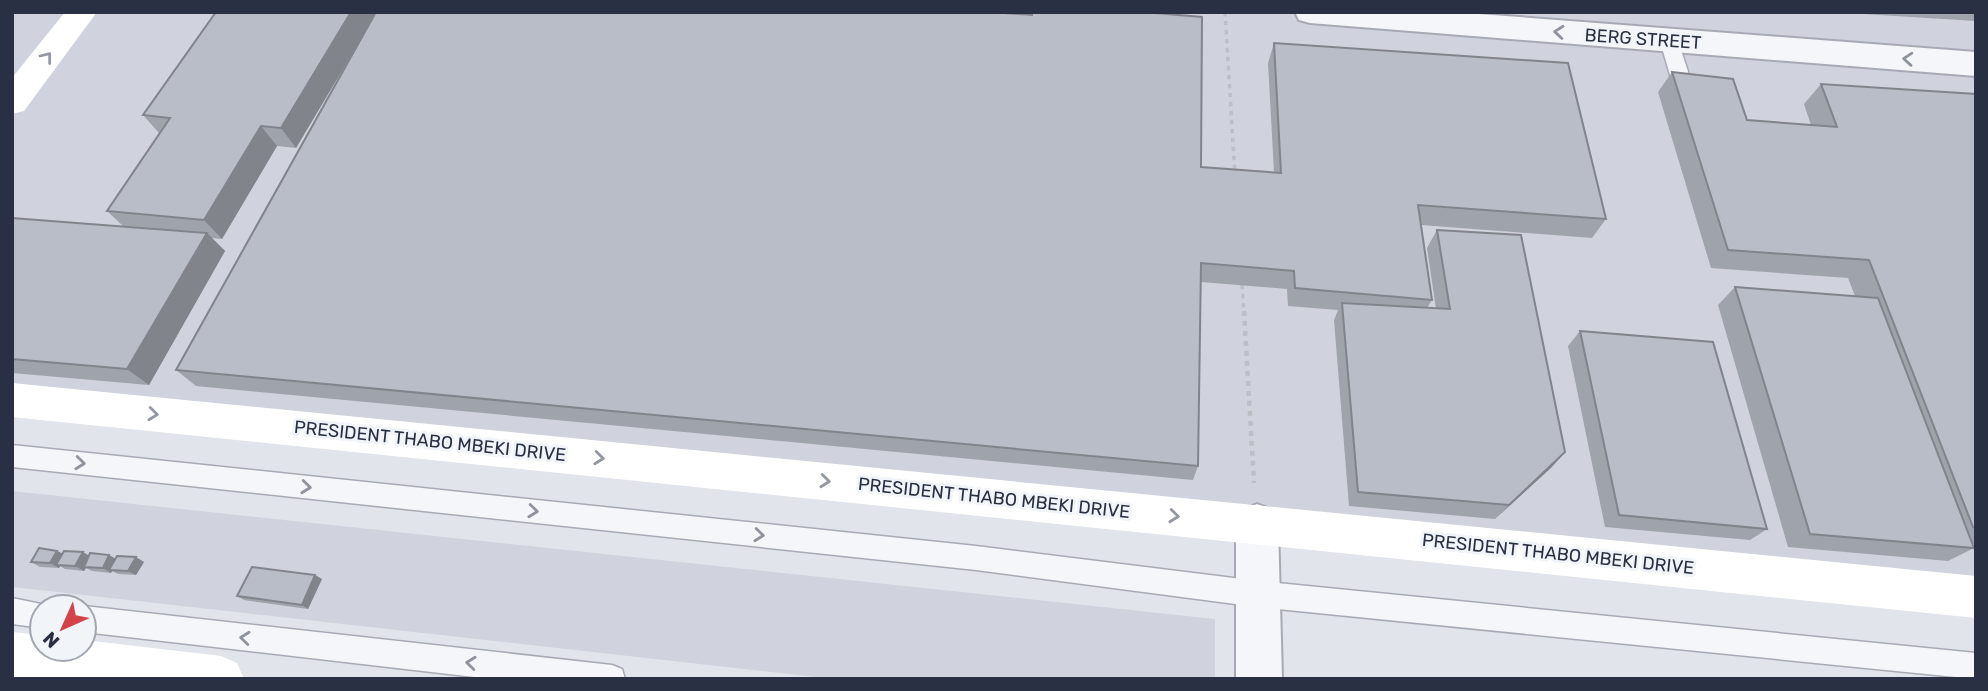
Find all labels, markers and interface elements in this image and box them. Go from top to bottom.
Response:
street label: BERG STREET [1584,24,1702,54]
one-way arrow [1553,25,1564,40]
one-way arrow [39,52,52,65]
one-way arrow [1902,52,1913,67]
one-way arrow [148,406,159,421]
street label: PRESIDENT THABO MBEKI DRIVE [293,416,567,466]
one-way arrow [593,451,605,466]
one-way arrow [74,455,86,470]
one-way arrow [820,473,831,488]
street label: PRESIDENT THABO MBEKI DRIVE [857,473,1131,523]
one-way arrow [301,479,312,494]
one-way arrow [527,503,538,518]
one-way arrow [1169,508,1180,523]
one-way arrow [754,527,765,542]
street label: PRESIDENT THABO MBEKI DRIVE [1421,529,1695,579]
north arrow [28,593,98,663]
text: N [38,627,64,653]
one-way arrow [239,630,250,645]
one-way arrow [465,656,476,671]

